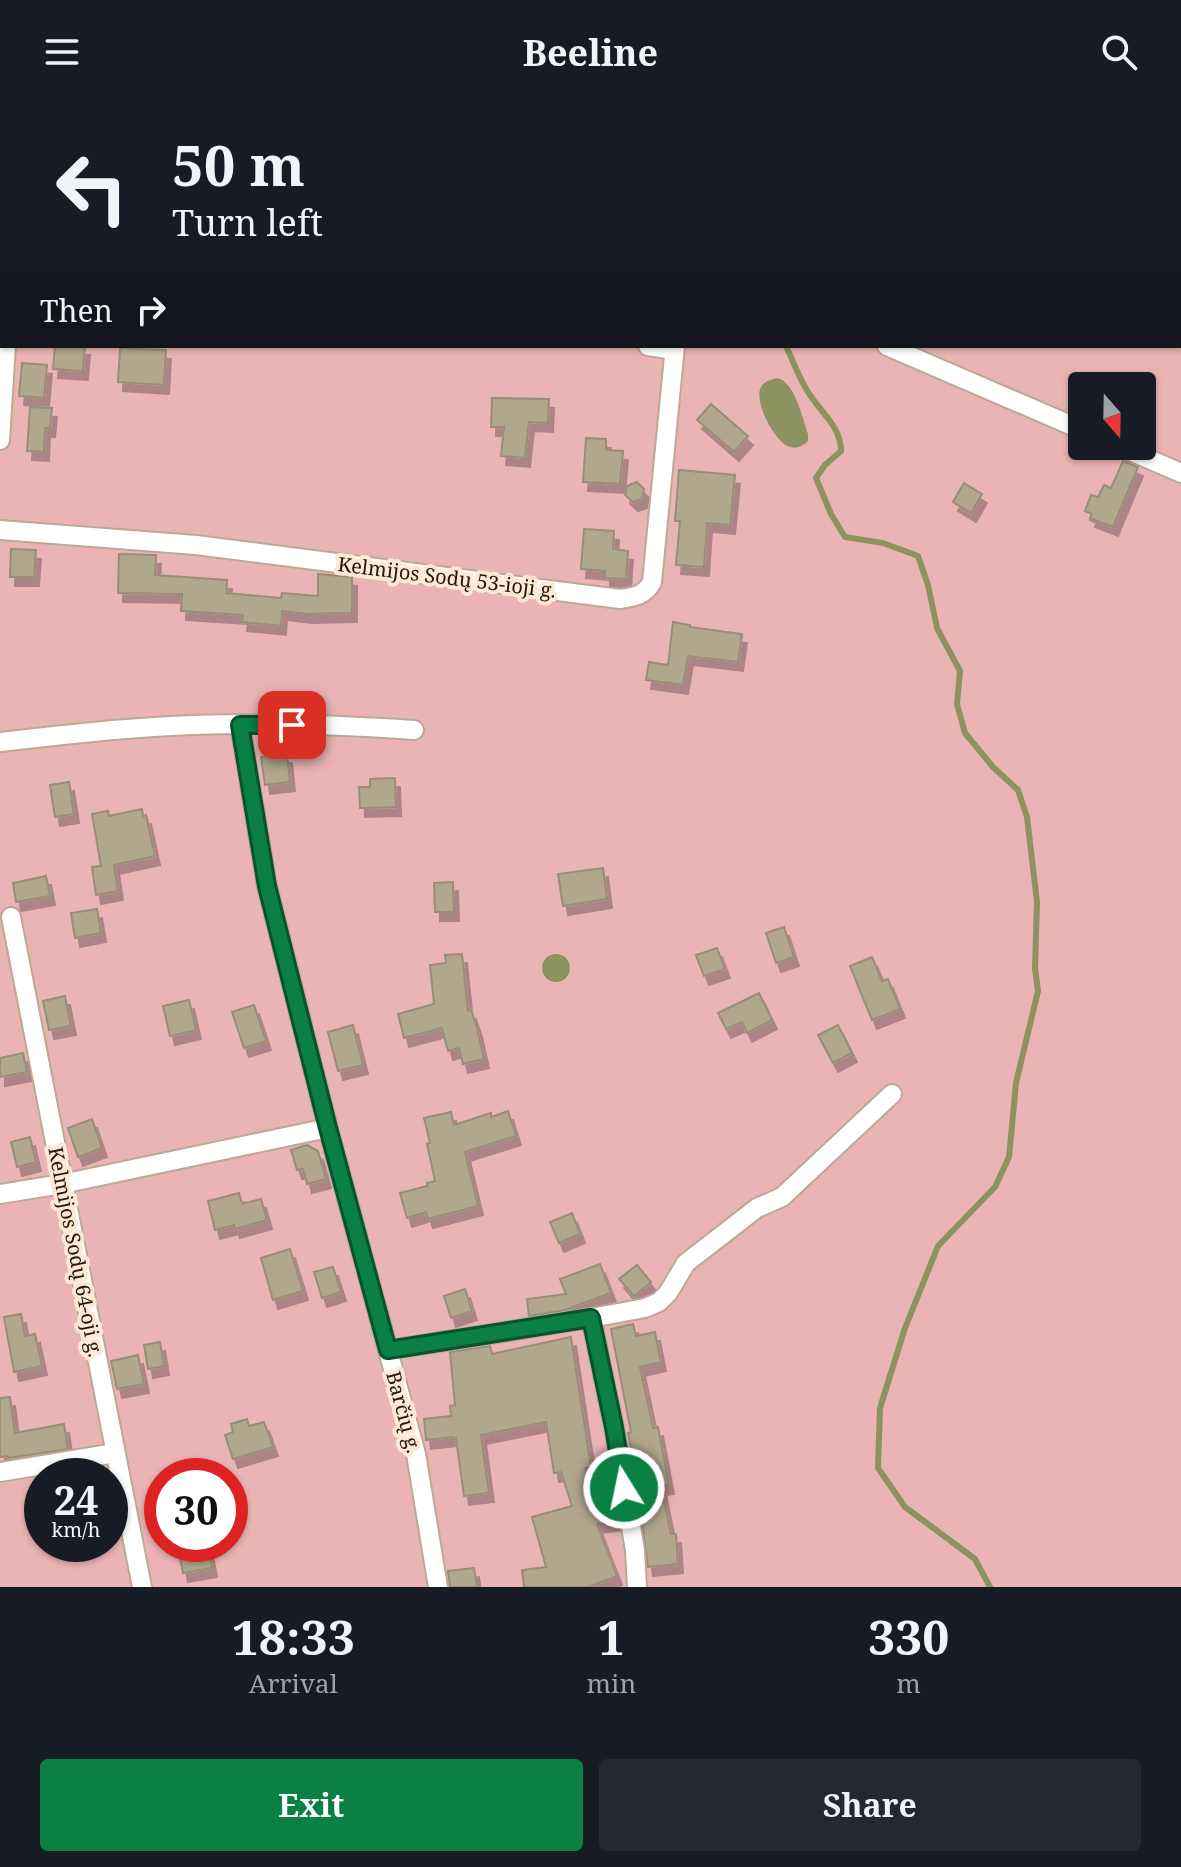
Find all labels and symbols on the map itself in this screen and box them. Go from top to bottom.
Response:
north arrow [1068,372,1156,460]
street label: Kelmijos Sodų 53-ioji g. [336,550,558,604]
pin [258,691,326,759]
street label: Kelmijos Sodų 64-oji g. [42,1145,110,1359]
street label: Barčių g. [380,1368,428,1456]
position arrow [582,1446,666,1530]
speed limit sign: 30 [144,1458,248,1562]

